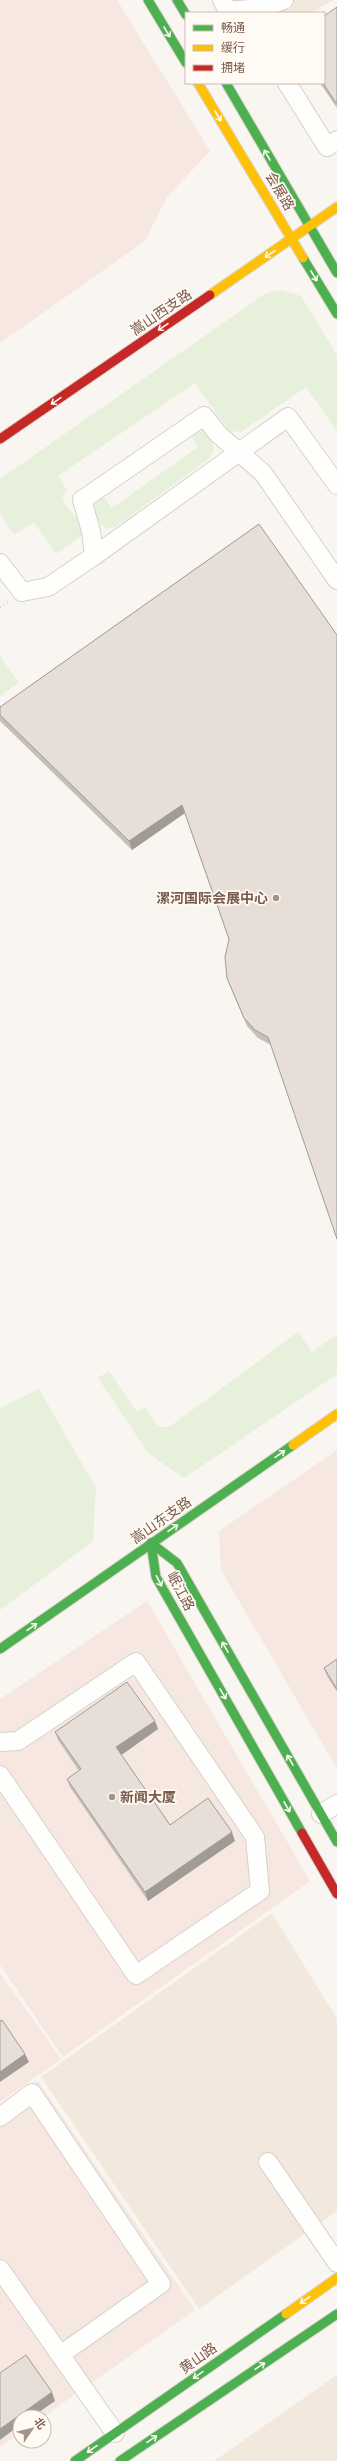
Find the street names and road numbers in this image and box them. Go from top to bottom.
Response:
street label: 会展路 [260,168,299,215]
street label: 嵩山西支路 [127,285,196,341]
street label: 嵩山东支路 [127,1493,196,1549]
street label: 岷江路 [161,1568,199,1615]
street label: 黄山路 [176,2339,222,2379]

